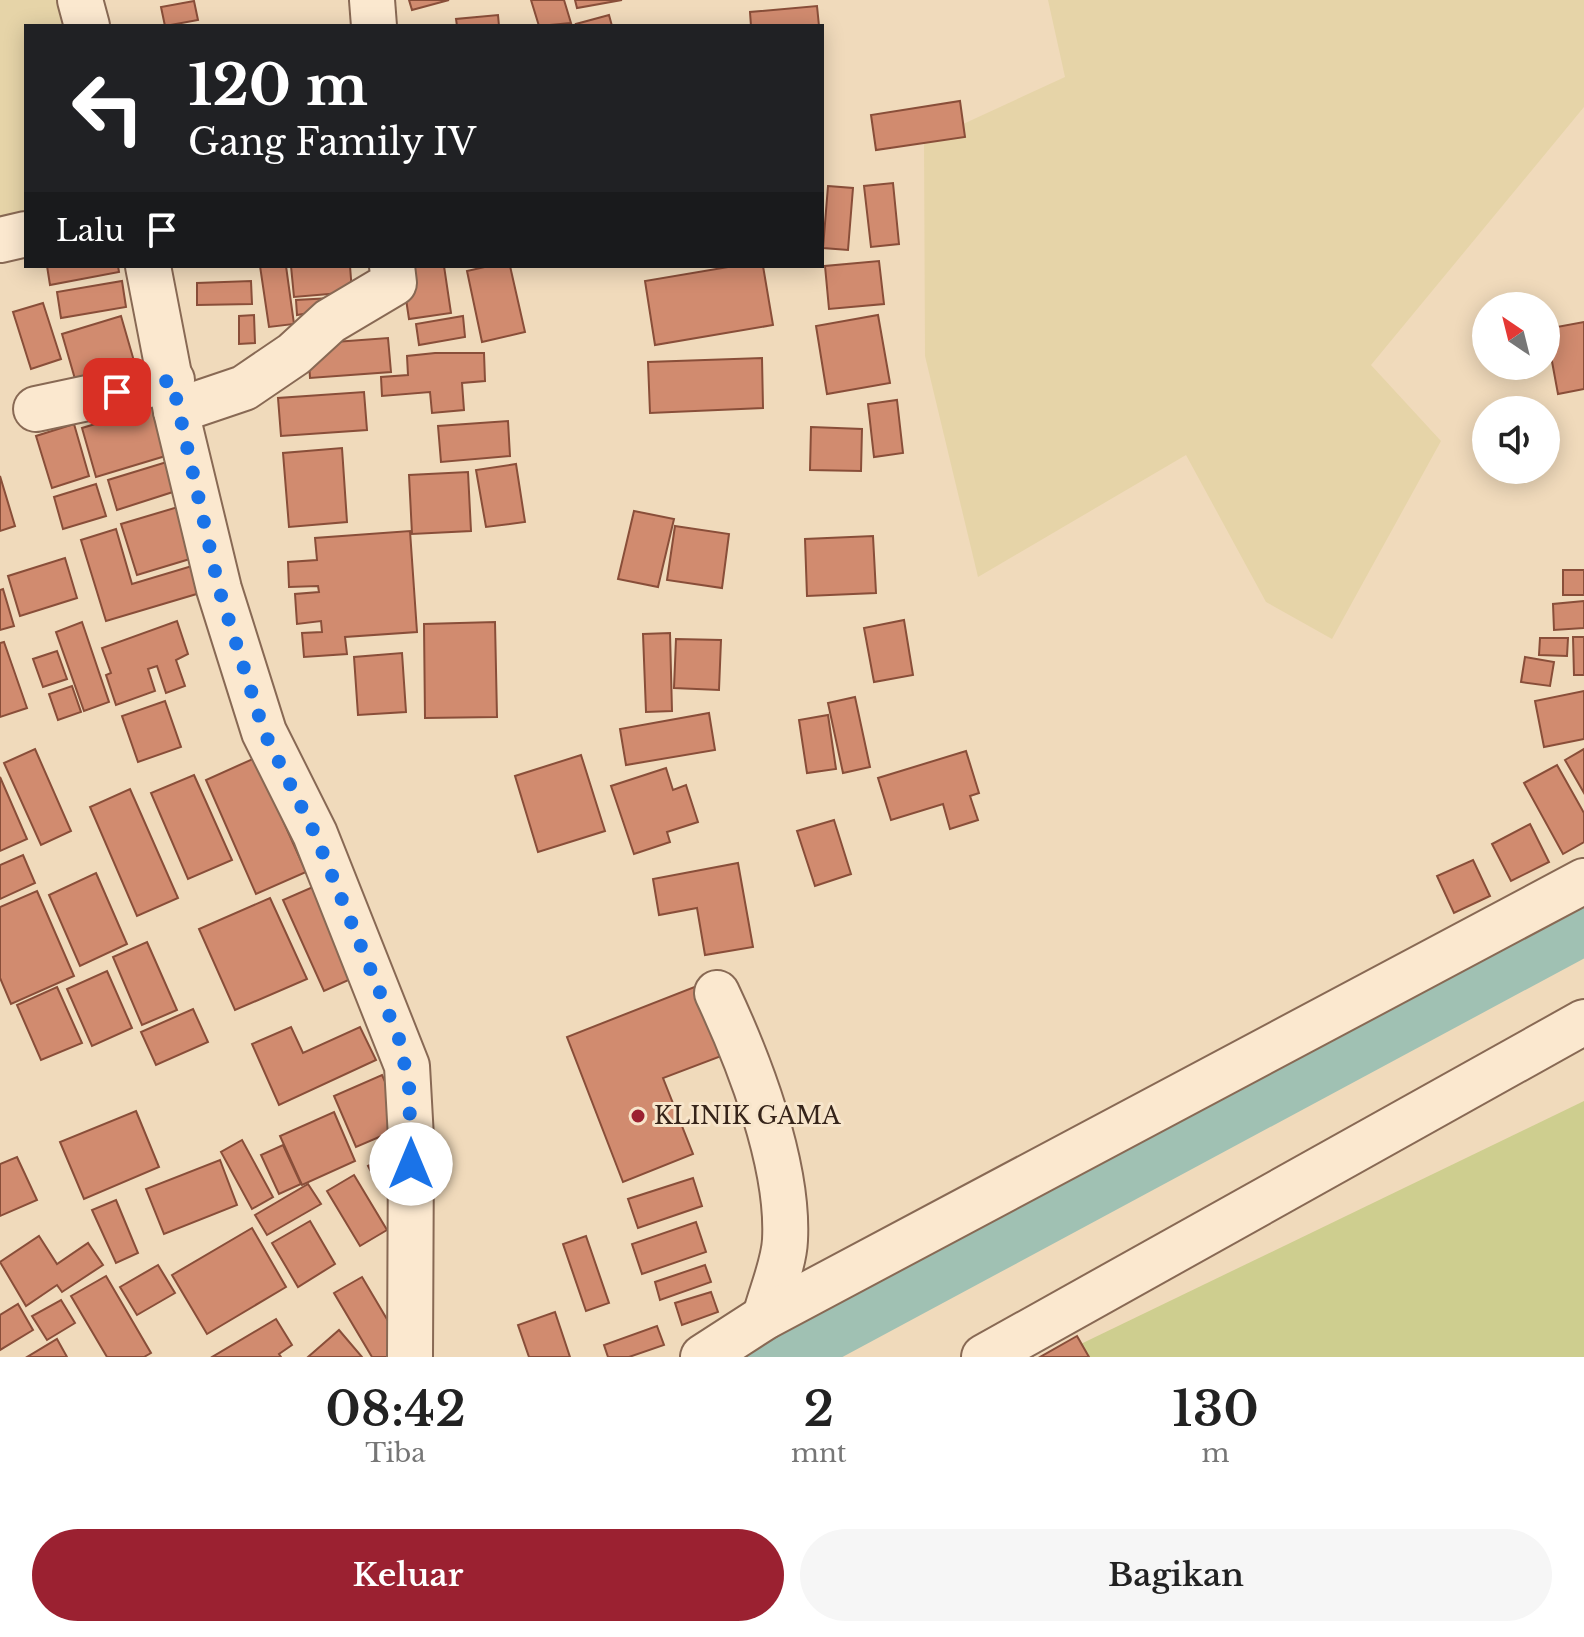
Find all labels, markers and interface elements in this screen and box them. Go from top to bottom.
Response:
text: 120 m [188,51,368,120]
icon: left [56,56,160,160]
text: Gang Family IV [188,120,476,165]
icon: arrive [140,208,184,252]
text: Lalu [56,212,124,249]
north arrow [1472,292,1560,380]
map controls [1472,292,1560,484]
pin [83,358,151,426]
icon: arrive [95,370,139,414]
button: sound [1472,396,1560,484]
place label: KLINIK GAMA [654,1101,841,1130]
marker: KLINIK GAMA [629,1107,647,1125]
position arrow [369,1122,453,1206]
text: 08:42 [325,1379,466,1439]
text: 2 [804,1379,834,1439]
text: 130 [1172,1379,1259,1439]
text: Tiba [365,1437,426,1469]
text: mnt [791,1437,847,1469]
text: m [1201,1437,1229,1469]
button: Keluar [32,1529,784,1621]
button: Bagikan [800,1529,1552,1621]

